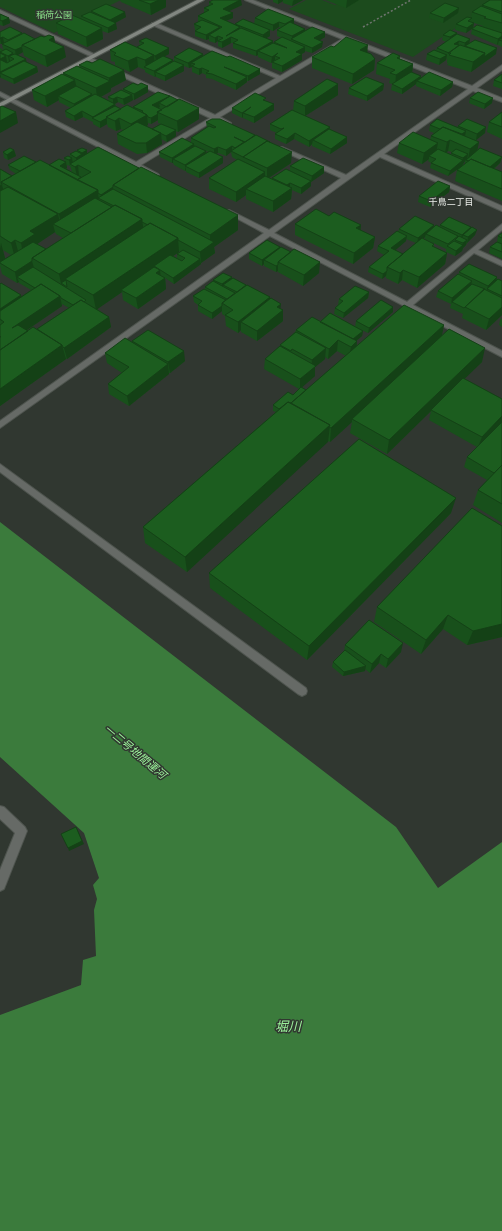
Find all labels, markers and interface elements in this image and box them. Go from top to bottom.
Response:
park label: 稲荷公園 [36,10,72,21]
district label: 千鳥二丁目 [428,197,474,208]
water label: 一二号地間運河 [101,722,170,783]
water label: 堀川 [275,1019,303,1035]

